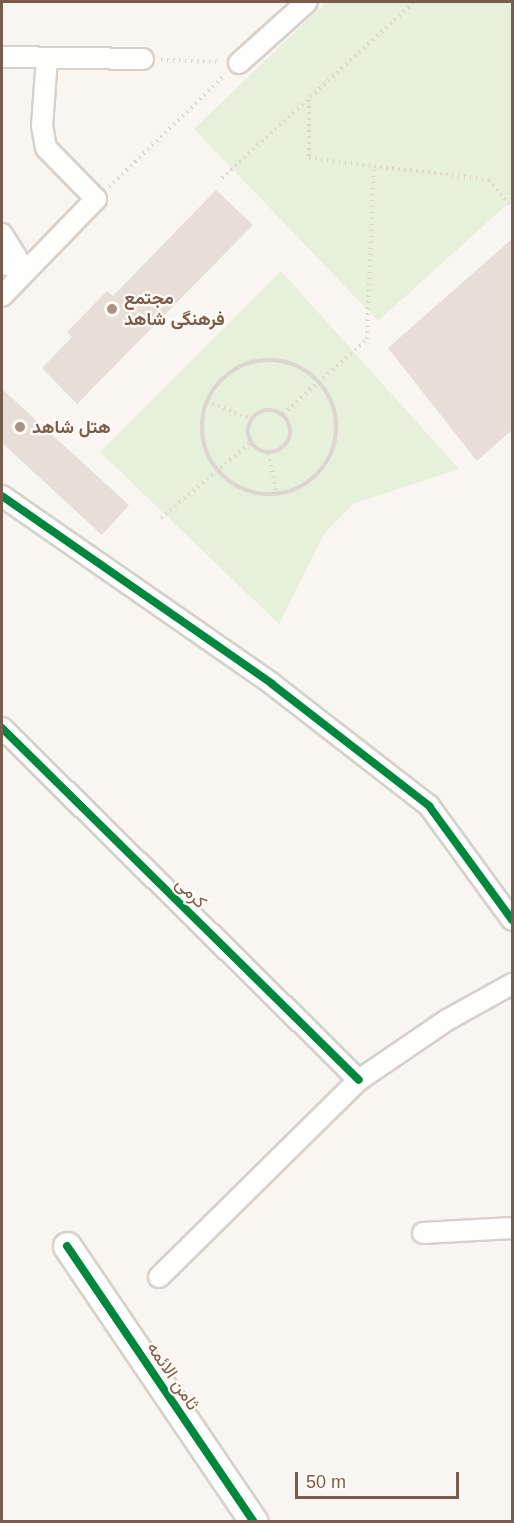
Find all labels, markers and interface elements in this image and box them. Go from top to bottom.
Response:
place label: مجتمع فرهنگی شاهد [124,288,225,330]
marker: مجتمع فرهنگی شاهد [105,302,119,316]
place label: هتل شاهد [32,416,111,438]
marker: هتل شاهد [13,420,27,434]
street label: کرمی [171,873,211,913]
street label: ثامن الائمه [142,1338,204,1414]
scale bar [298,1460,462,1498]
text: 50 m [306,1472,346,1492]

